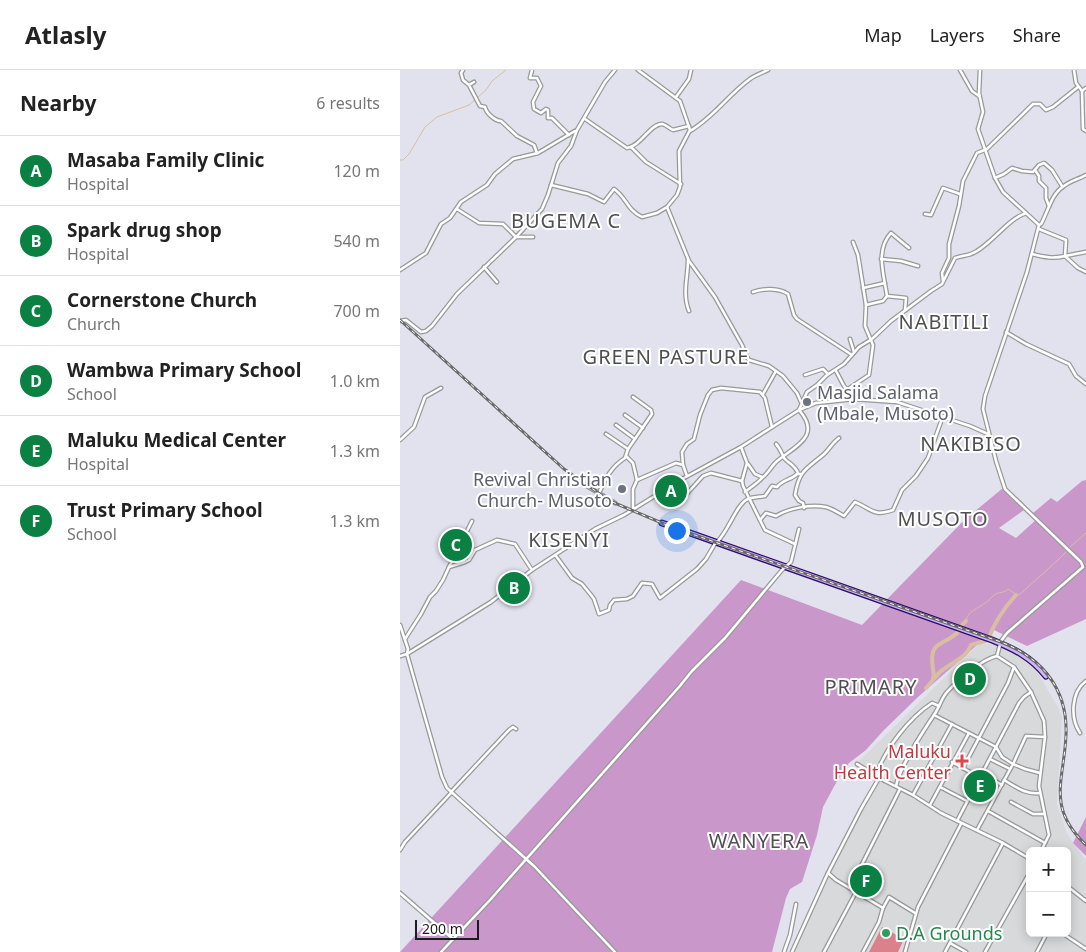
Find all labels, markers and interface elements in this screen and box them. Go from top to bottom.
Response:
text: Atlasly [25,18,106,51]
text: Map [864,23,902,47]
text: Layers [930,23,985,47]
text: Share [1013,23,1061,47]
text: Nearby [20,89,96,117]
text: 6 results [316,92,380,114]
text: Masaba Family Clinic [67,147,264,173]
text: A [30,160,42,182]
text: 120 m [333,160,380,182]
text: Hospital [67,173,129,195]
district label: BUGEMA C [511,207,621,234]
text: Spark drug shop [67,217,222,243]
text: B [31,230,41,252]
text: 540 m [333,230,380,252]
text: Hospital [67,243,129,265]
text: Cornerstone Church [67,287,257,313]
text: C [31,300,41,322]
text: 700 m [333,300,380,322]
district label: NABITILI [899,308,989,335]
text: Church [67,313,121,335]
district label: GREEN PASTURE [583,343,749,370]
text: Wambwa Primary School [67,357,301,383]
text: D [30,370,42,392]
text: 1.0 km [330,370,380,392]
place label: Masjid Salama (Mbale, Musoto) [817,380,954,425]
text: School [67,383,117,405]
marker: Masjid Salama (Mbale, Musoto) [801,396,813,408]
text: Maluku Medical Center [67,427,286,453]
district label: NAKIBISO [920,430,1022,457]
text: E [32,440,40,462]
text: 1.3 km [330,440,380,462]
text: Hospital [67,453,129,475]
place label: Revival Christian Church- Musoto [473,467,612,512]
pin: A [655,472,687,510]
marker: Revival Christian Church- Musoto [616,483,628,495]
text: Trust Primary School [67,497,263,523]
district label: MUSOTO [897,505,989,532]
text: F [32,510,40,532]
text: 1.3 km [330,510,380,532]
your location [664,518,690,544]
text: School [67,523,117,545]
pin: C [440,526,472,564]
district label: KISENYI [528,526,610,553]
pin: B [498,569,530,607]
pin: D [954,660,986,698]
district label: PRIMARY [825,673,918,700]
place label: Maluku Health Center [834,739,952,784]
marker: Maluku Health Center [955,754,969,768]
pin: E [964,767,996,805]
district label: WANYERA [709,827,809,854]
map controls [1026,847,1071,937]
button: + [1026,847,1071,892]
pin: F [850,862,882,900]
button: − [1026,892,1071,937]
scale bar [415,917,479,940]
text: 200 m [422,919,463,938]
place label: D.A Grounds [896,921,1002,945]
marker: D.A Grounds [880,927,892,939]

